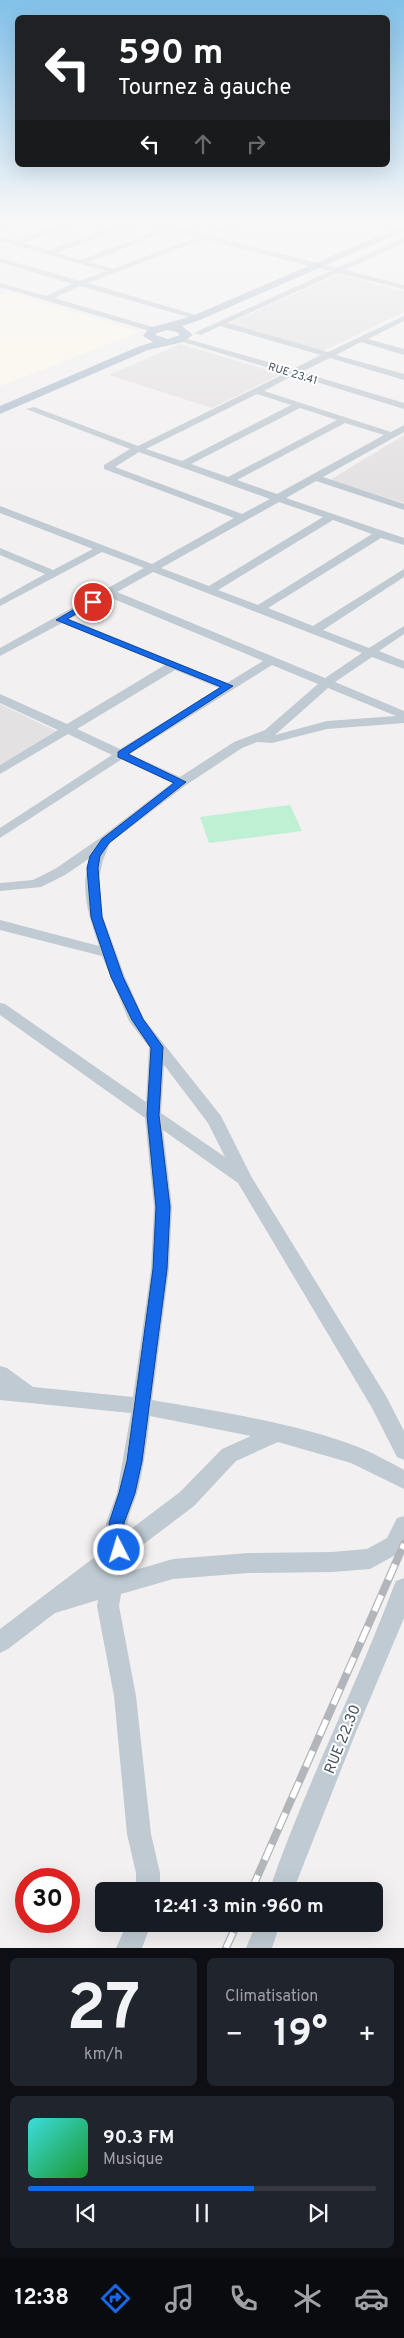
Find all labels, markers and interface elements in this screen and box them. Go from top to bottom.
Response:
text: 590 m [118,32,223,76]
icon: left [35,35,100,100]
text: Tournez à gauche [118,75,291,102]
icon: left [136,130,164,158]
icon: ahead [189,130,217,158]
icon: right [242,130,270,158]
street label: RUE 23.41 [266,360,319,388]
pin [72,581,114,623]
icon: arrive [79,588,107,616]
position arrow [92,1523,144,1575]
street label: RUE 22.30 [321,1702,366,1777]
speed limit sign: 30 [15,1868,80,1933]
text: 12:41 · 3 min · 960 m [154,1895,324,1919]
text: 27 [67,1971,140,2053]
text: Climatisation [225,1987,318,2007]
text: 19° [273,2011,328,2060]
text: − [225,2018,243,2054]
text: + [358,2018,376,2054]
text: km/h [84,2045,123,2065]
text: 90.3 FM [103,2126,174,2150]
text: Musique [103,2150,163,2170]
icon: previous [72,2199,100,2227]
icon: pause [188,2199,216,2227]
icon: next [304,2199,332,2227]
icon: directions [98,2281,133,2316]
icon: music [162,2281,197,2316]
icon: phone [226,2281,261,2316]
icon: climate [290,2281,325,2316]
icon: car [354,2281,389,2316]
text: 12:38 [15,2285,69,2312]

